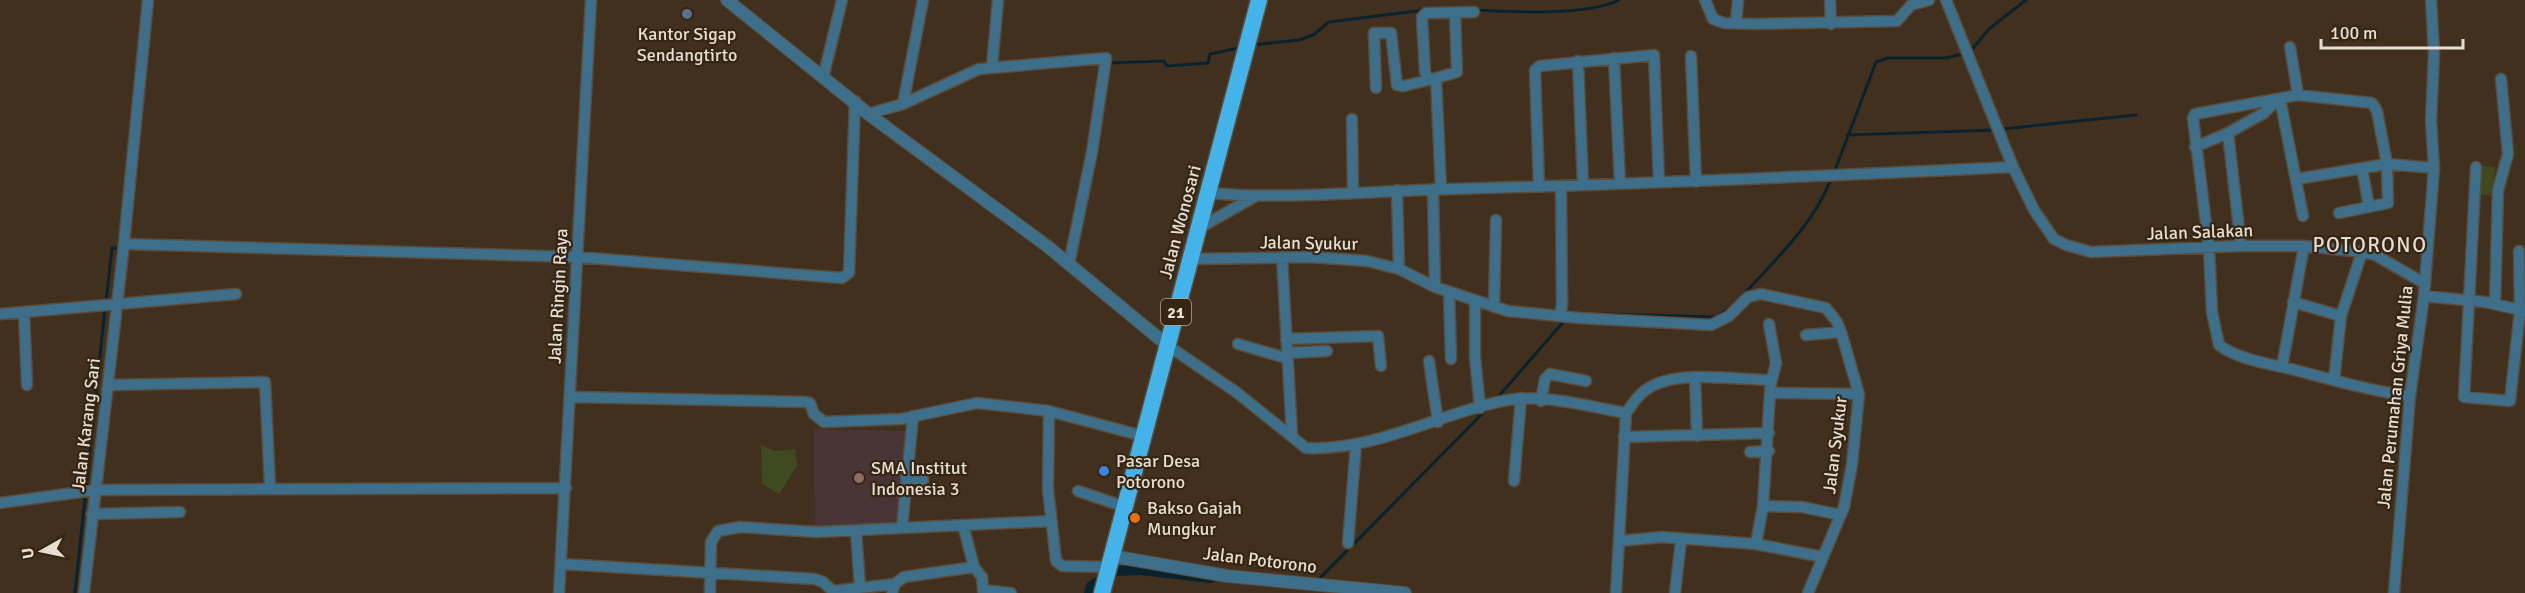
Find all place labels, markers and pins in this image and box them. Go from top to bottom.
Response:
marker: Kantor Sigap Sendangtirto [680,7,694,21]
place label: Kantor Sigap Sendangtirto [637,23,737,66]
place label: Pasar Desa Potorono [1116,450,1200,493]
place label: SMA Institut Indonesia 3 [871,457,967,500]
marker: Pasar Desa Potorono [1097,464,1111,478]
marker: SMA Institut Indonesia 3 [852,471,866,485]
place label: Bakso Gajah Mungkur [1147,497,1242,540]
marker: Bakso Gajah Mungkur [1128,511,1142,525]

